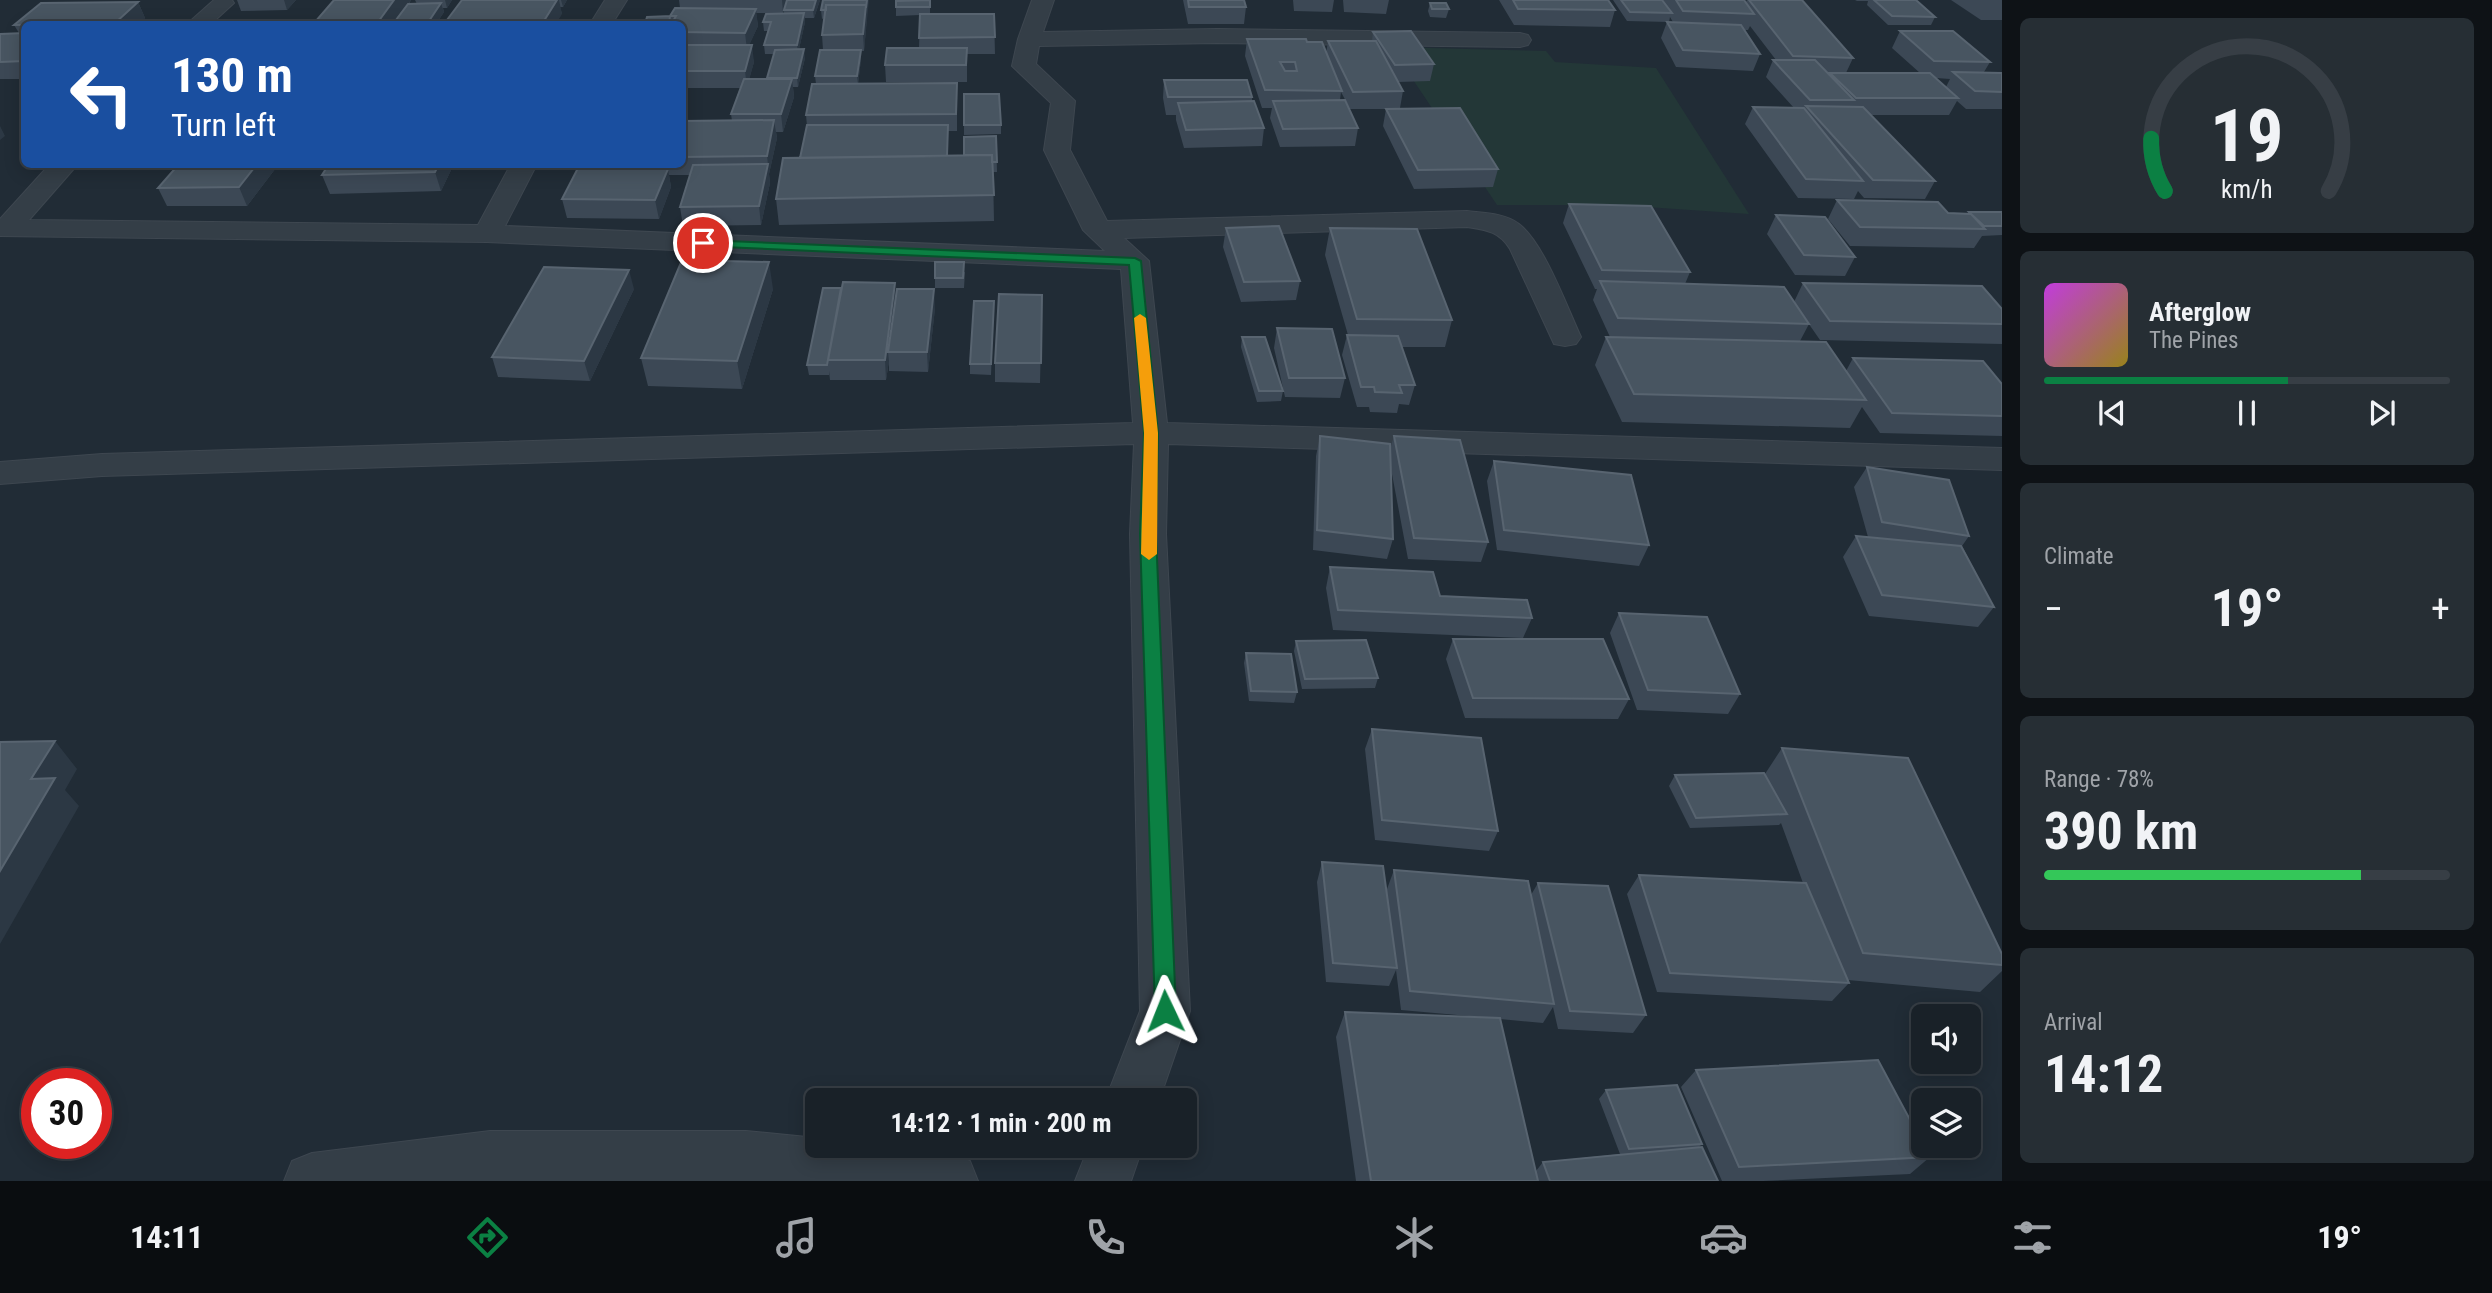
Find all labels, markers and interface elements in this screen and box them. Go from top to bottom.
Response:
text: 130 m [171,47,293,104]
icon: left [56,49,147,140]
text: 19 [2210,94,2284,180]
text: Turn left [171,106,276,144]
text: km/h [2221,175,2273,204]
pin [673,213,733,273]
icon: arrive [684,224,722,262]
text: Afterglow [2149,297,2251,327]
text: The Pines [2149,327,2239,354]
icon: previous [2093,394,2131,432]
icon: pause [2228,394,2266,432]
icon: next [2363,394,2401,432]
text: Climate [2044,543,2114,570]
text: 19° [2211,578,2283,639]
text: − [2044,587,2063,631]
text: + [2431,587,2450,631]
text: Range · 78% [2044,766,2154,793]
text: 390 km [2044,801,2198,862]
position arrow [1128,974,1202,1048]
map controls [1911,1004,1981,1158]
button: sound [1911,1004,1981,1074]
text: Arrival [2044,1009,2103,1036]
text: 14:12 [2044,1044,2163,1105]
speed limit sign: 30 [21,1068,112,1159]
button: layers [1911,1088,1981,1158]
text: 14:12 · 1 min · 200 m [891,1108,1111,1138]
icon: directions [463,1213,512,1262]
icon: music [772,1213,821,1262]
icon: phone [1081,1213,1130,1262]
icon: climate [1390,1213,1439,1262]
icon: car [1699,1213,1748,1262]
icon: filters [2008,1213,2057,1262]
text: 14:11 [130,1218,203,1256]
text: 19° [2317,1218,2362,1256]

